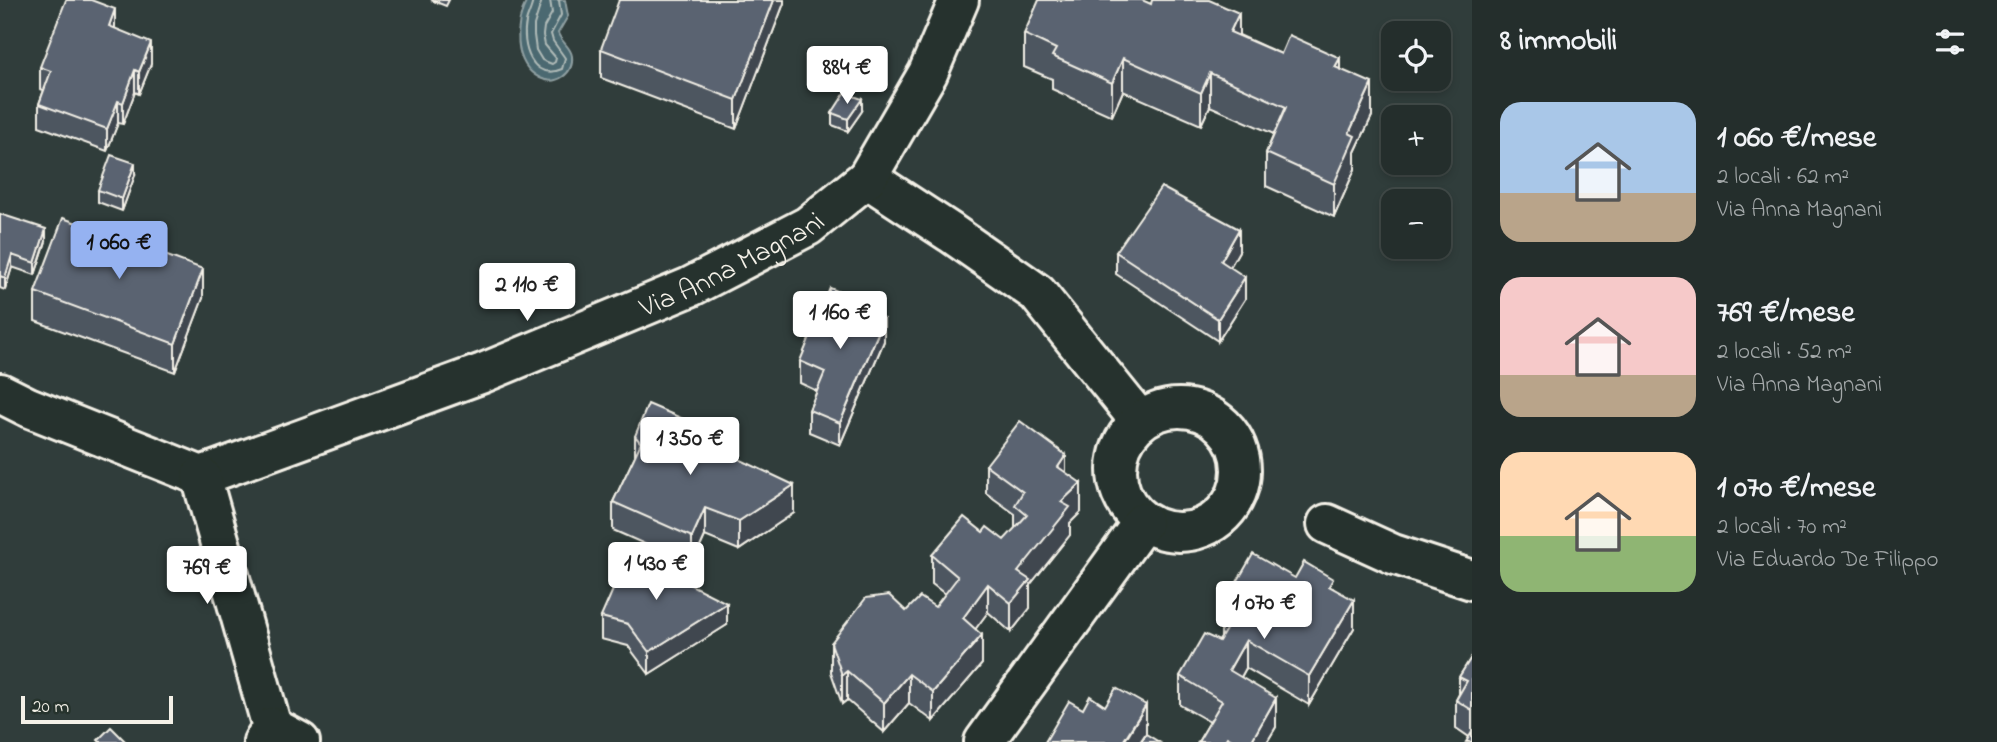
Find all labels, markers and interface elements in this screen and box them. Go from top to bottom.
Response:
text: 8 immobili [1500,20,1617,64]
map controls [1381,21,1451,259]
button: locate [1381,21,1451,91]
icon: filters [1931,23,1969,61]
pin: 884 € [798,46,896,106]
text: 884 € [823,52,871,85]
button: + [1381,105,1451,175]
text: 1 060 €/mese [1717,117,1876,161]
icon: home [1556,130,1640,214]
text: 2 locali · 62 m² [1717,161,1849,194]
button: − [1381,189,1451,259]
text: Via Anna Magnani [1717,194,1882,227]
street label: Via Anna Magnani [633,203,835,330]
pin: 1 060 € [54,222,184,281]
text: 1 060 € [87,227,151,260]
pin: 2 110 € [462,264,592,323]
text: 2 110 € [495,269,559,302]
pin: 1 160 € [775,292,905,351]
text: 769 €/mese [1717,292,1855,336]
text: 1 160 € [809,297,871,330]
icon: home [1556,305,1640,389]
text: 2 locali · 52 m² [1717,336,1852,369]
text: Via Anna Magnani [1717,369,1882,402]
pin: 1 350 € [625,418,755,477]
text: 1 350 € [656,423,724,456]
text: 1 070 €/mese [1717,467,1875,511]
icon: home [1556,480,1640,564]
text: 2 locali · 70 m² [1717,511,1847,544]
pin: 1 430 € [591,542,721,602]
text: Via Eduardo De Filippo [1717,544,1938,577]
pin: 769 € [158,546,256,606]
text: 1 430 € [624,548,688,581]
text: 769 € [183,552,231,585]
pin: 1 070 € [1199,582,1329,641]
text: 1 070 € [1232,587,1296,620]
scale bar [21,693,173,725]
text: 20 m [32,694,69,721]

